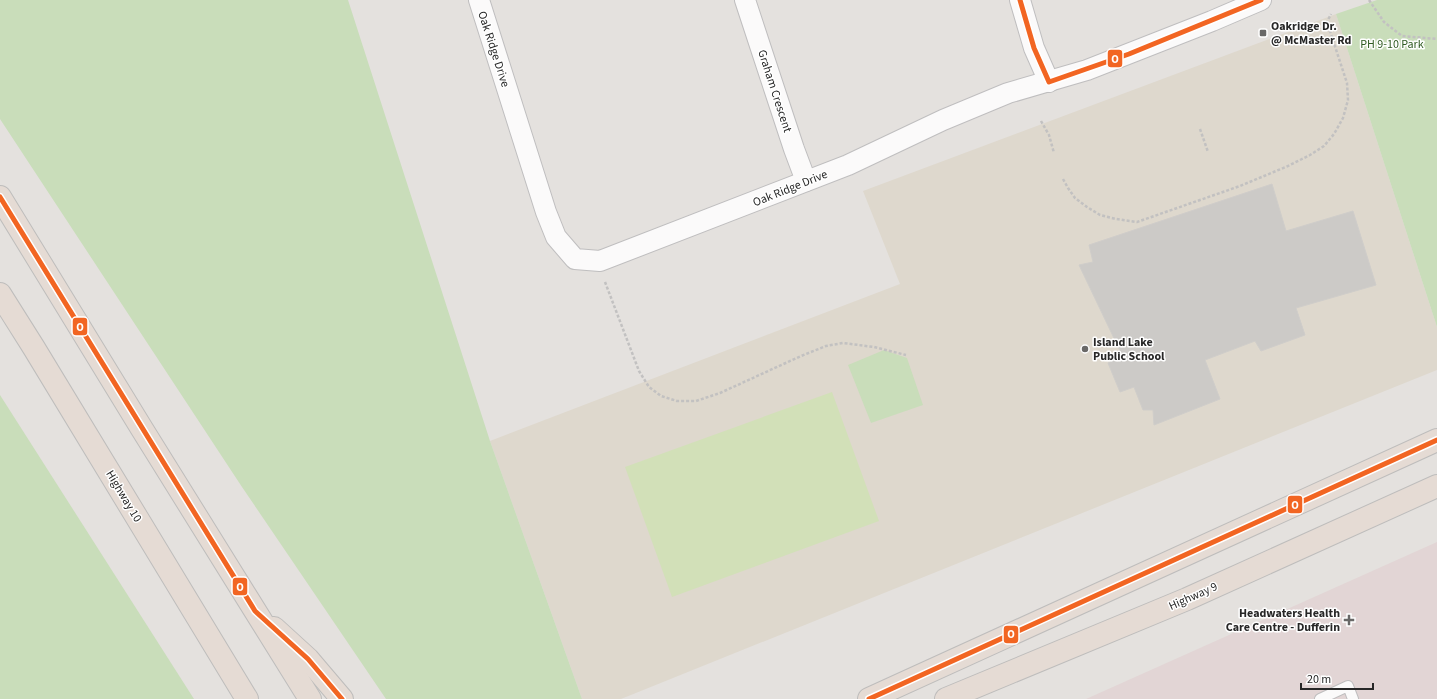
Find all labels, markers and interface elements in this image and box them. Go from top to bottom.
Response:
street label: Oak Ridge Drive [473,9,514,89]
place label: Oakridge Dr. @ McMaster Rd [1271,18,1352,49]
marker: Oakridge Dr. @ McMaster Rd [1258,28,1268,38]
park label: PH 9-10 Park [1360,36,1424,53]
street label: Graham Crescent [753,48,796,135]
line badge: O [1107,49,1123,68]
text: O [1111,52,1119,67]
street label: Oak Ridge Drive [750,166,830,211]
line badge: O [72,317,88,336]
text: O [76,320,84,335]
place label: Island Lake Public School [1093,334,1165,365]
marker: Island Lake Public School [1080,344,1090,354]
street label: Highway 10 [101,467,146,525]
line badge: O [1287,495,1303,514]
text: O [1291,498,1299,513]
line badge: O [232,577,248,596]
street label: Highway 9 [1166,578,1220,615]
text: O [236,580,244,595]
place label: Headwaters Health Care Centre - Dufferin [1226,605,1340,636]
marker: Headwaters Health Care Centre - Dufferin [1343,614,1355,626]
line badge: O [1003,625,1019,644]
text: O [1007,627,1015,642]
scale bar [1301,665,1373,691]
text: 20 m [1307,671,1331,688]

